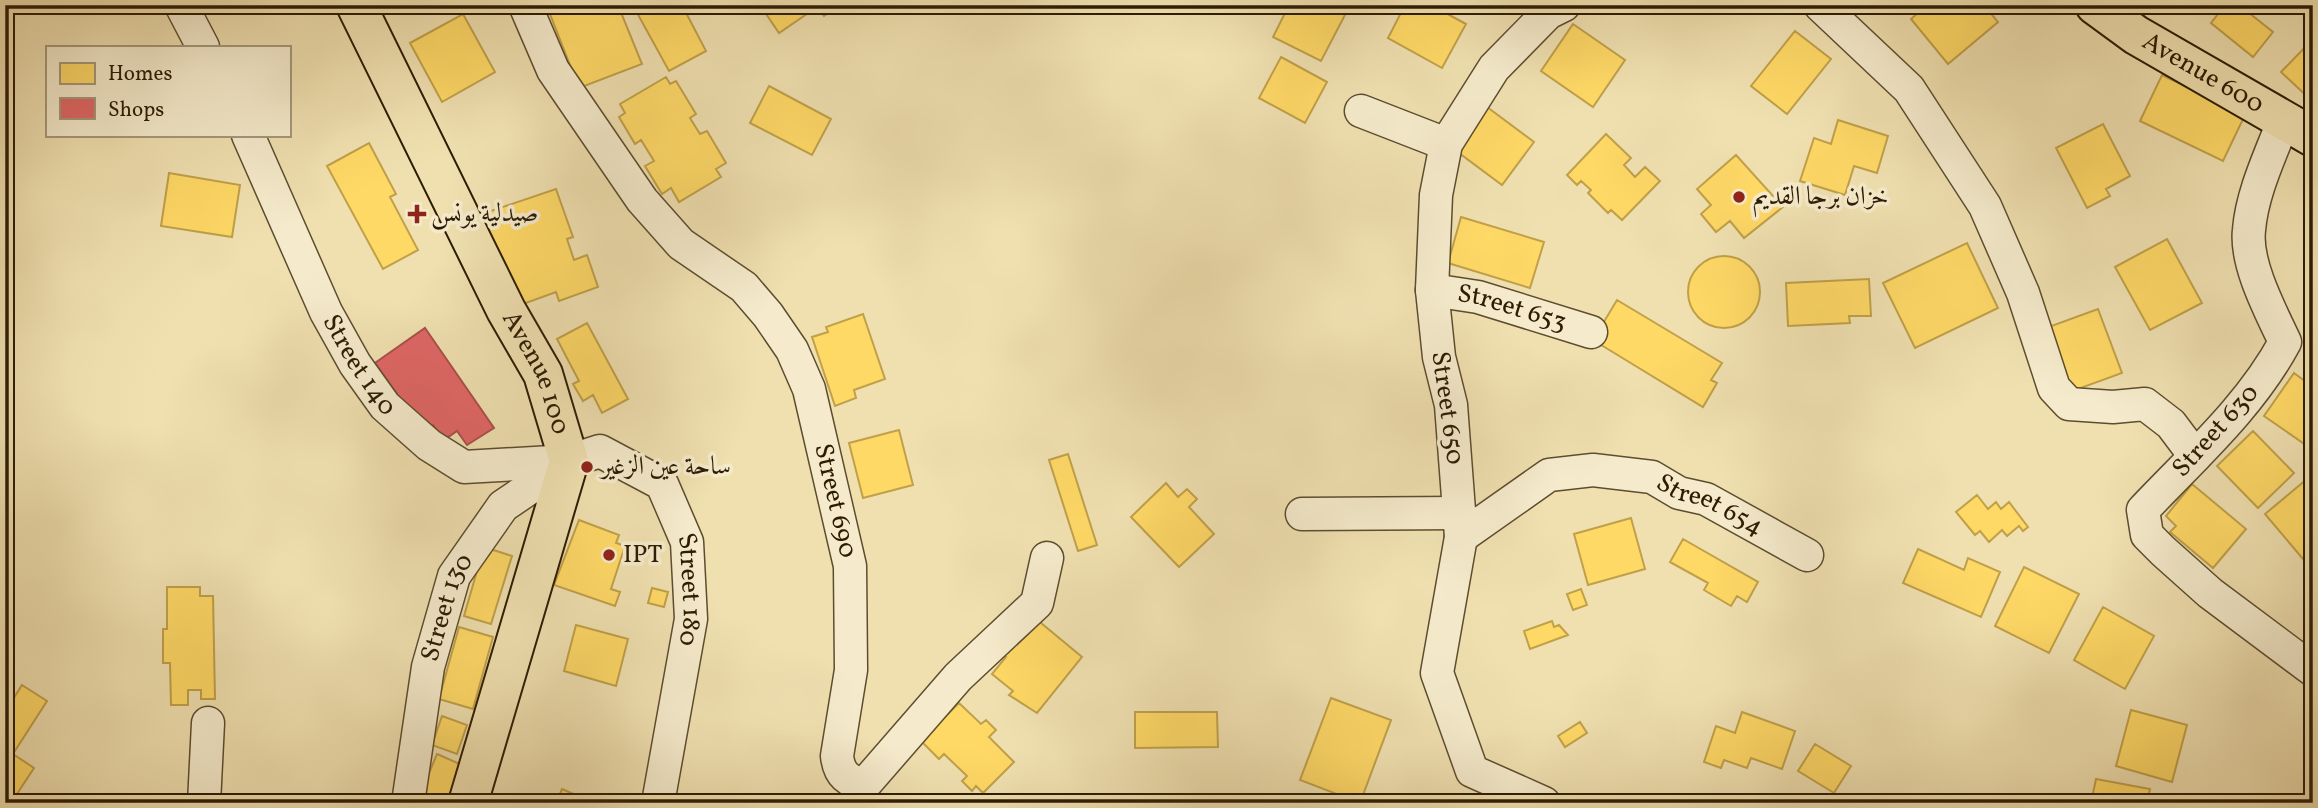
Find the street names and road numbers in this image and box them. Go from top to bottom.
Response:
street label: Avenue 600 [2135,24,2270,123]
street label: Street 653 [1455,276,1571,341]
street label: Avenue 100 [492,304,578,439]
street label: Street 140 [313,308,403,425]
street label: Street 650 [1421,349,1473,467]
street label: Street 630 [2164,376,2268,486]
street label: Street 690 [804,440,866,561]
street label: Street 654 [1649,465,1770,545]
street label: Street 180 [667,527,709,649]
street label: Street 130 [412,546,482,666]

